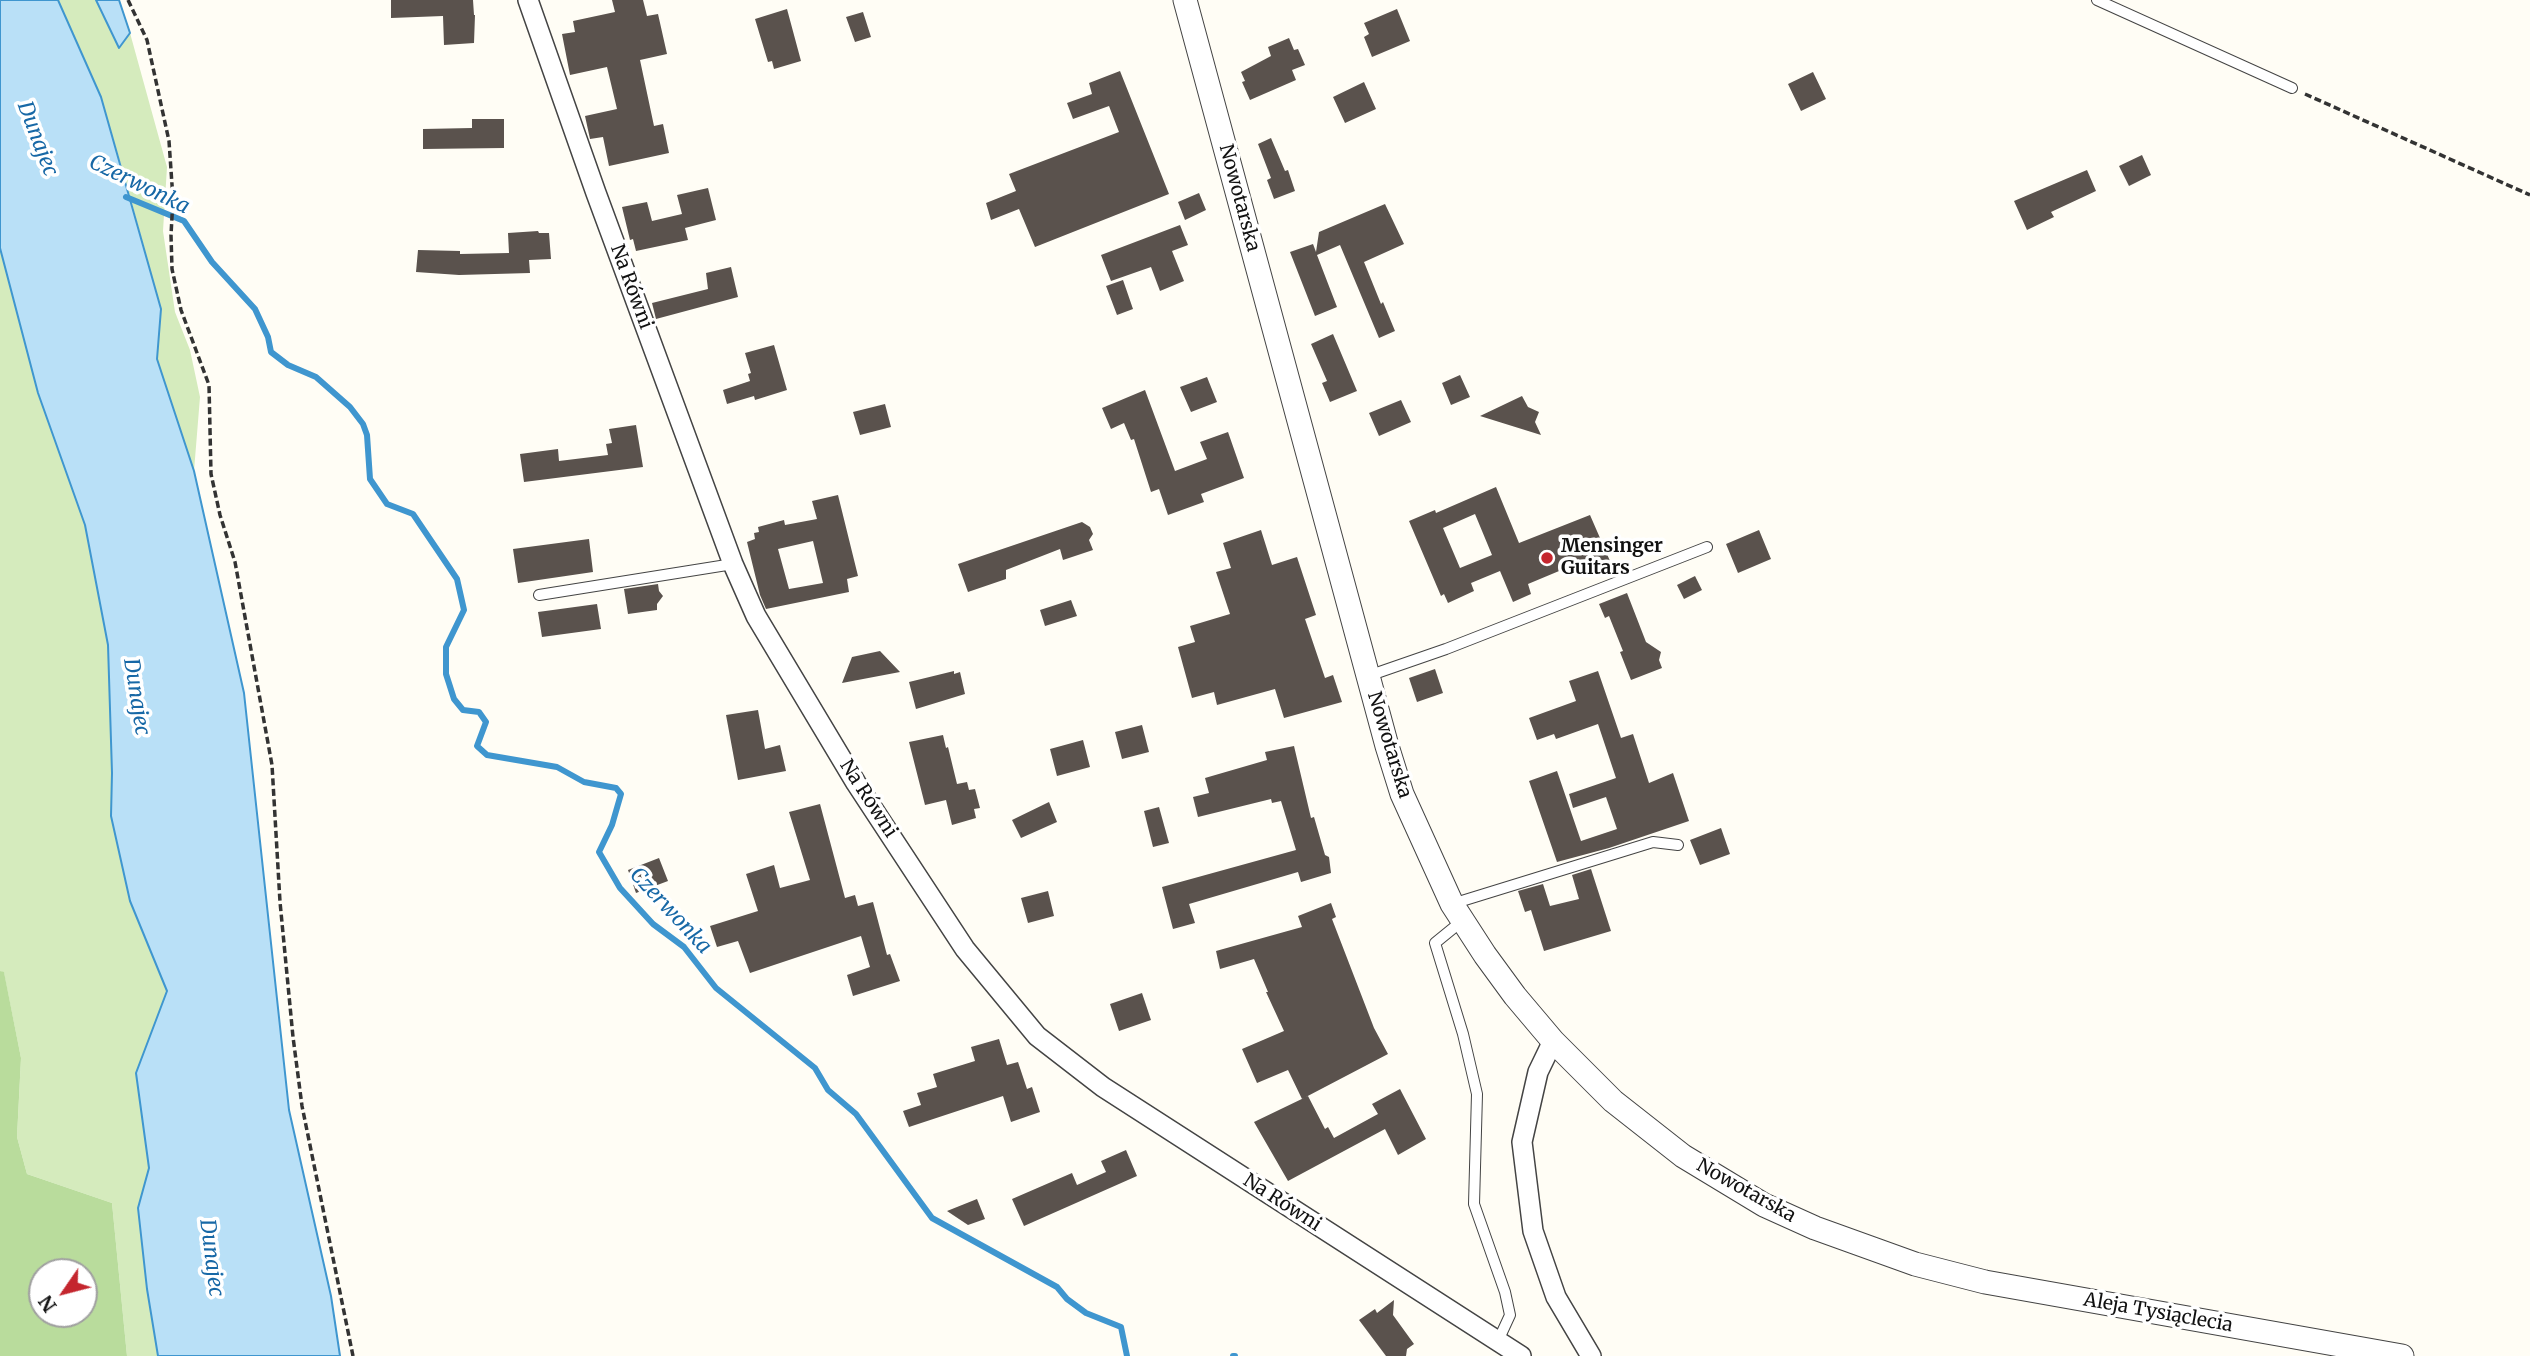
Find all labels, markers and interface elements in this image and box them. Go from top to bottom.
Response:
water label: Dunajec [11,98,63,180]
street label: Nowotarska [1214,142,1264,254]
water label: Czerwonka [85,150,193,220]
street label: Na Równi [605,242,657,332]
place label: Mensinger Guitars [1561,536,1663,580]
marker: Mensinger Guitars [1539,550,1555,566]
water label: Dunajec [117,657,155,737]
street label: Nowotarska [1362,689,1416,801]
street label: Na Równi [834,756,902,842]
water label: Czerwonka [624,863,716,959]
street label: Nowotarska [1692,1154,1800,1228]
street label: Na Równi [1239,1169,1325,1237]
water label: Dunajec [194,1218,228,1298]
north arrow [28,1258,98,1328]
street label: Aleja Tysiąclecia [2082,1289,2234,1337]
text: N [33,1291,62,1317]

